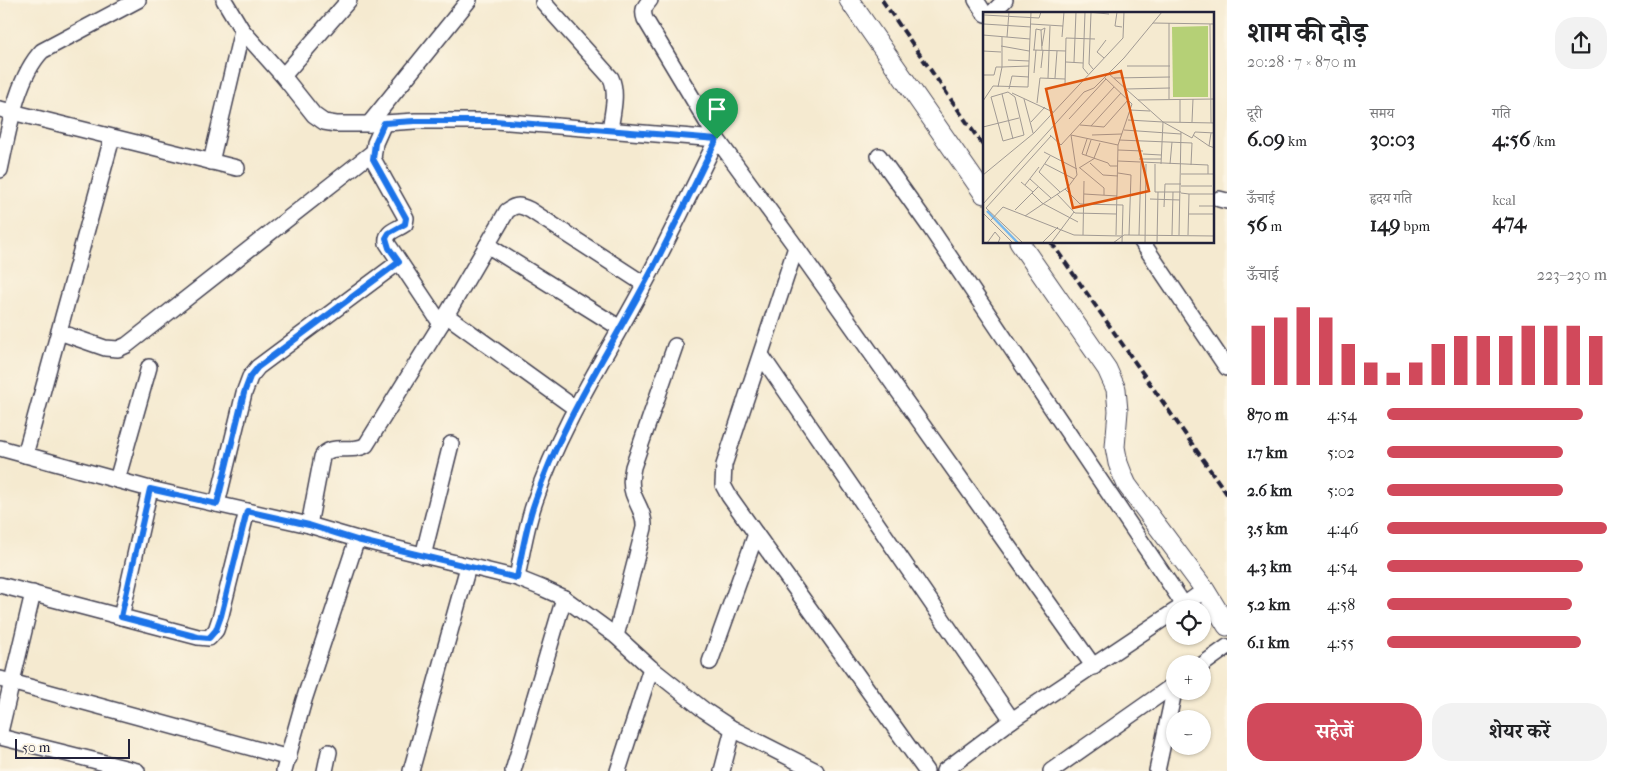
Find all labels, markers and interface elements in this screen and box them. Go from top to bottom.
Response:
inset map [983,12,1214,244]
text: शाम की दौड़ [1247,16,1367,49]
button: share [1555,17,1607,69]
text: 20:28 · 7 × 870 m [1247,52,1356,71]
pin [696,88,738,139]
icon: arrive [703,95,731,123]
text: दूरी [1247,105,1262,122]
text: समय [1370,105,1394,122]
text: गति [1492,105,1511,122]
text: 6.09 [1247,127,1285,151]
text: 30:03 [1370,127,1415,151]
text: 4:56 [1492,127,1530,151]
text: km [1285,133,1307,150]
text: /km [1530,133,1556,150]
text: ऊँचाई [1247,190,1275,207]
text: हृदय गति [1370,190,1412,207]
text: kcal [1492,192,1516,209]
text: 474 [1492,209,1526,233]
text: 56 [1247,212,1267,236]
text: 149 [1370,212,1401,236]
text: m [1267,218,1282,235]
text: bpm [1401,218,1430,235]
text: ऊँचाई [1247,265,1279,284]
text: 223–230 m [1537,265,1607,284]
text: 870 m [1247,405,1288,424]
text: 4:54 [1327,405,1357,424]
text: 1.7 km [1247,443,1288,462]
text: 5:02 [1327,443,1355,462]
text: 2.6 km [1247,481,1292,500]
text: 5:02 [1327,481,1355,500]
text: 3.5 km [1247,519,1288,538]
text: 4:46 [1327,519,1358,538]
text: 4.3 km [1247,557,1291,576]
text: 4:54 [1327,557,1357,576]
text: 5.2 km [1247,595,1290,614]
text: 4:58 [1327,595,1355,614]
map controls [1166,600,1211,755]
button: locate [1166,600,1211,645]
text: 6.1 km [1247,633,1289,652]
text: 4:55 [1327,633,1354,652]
button: + [1166,655,1211,700]
button: सहेजें [1247,703,1422,761]
button: शेयर करें [1432,703,1607,761]
button: − [1166,710,1211,755]
scale bar [15,736,130,759]
text: 50 m [22,739,50,756]

